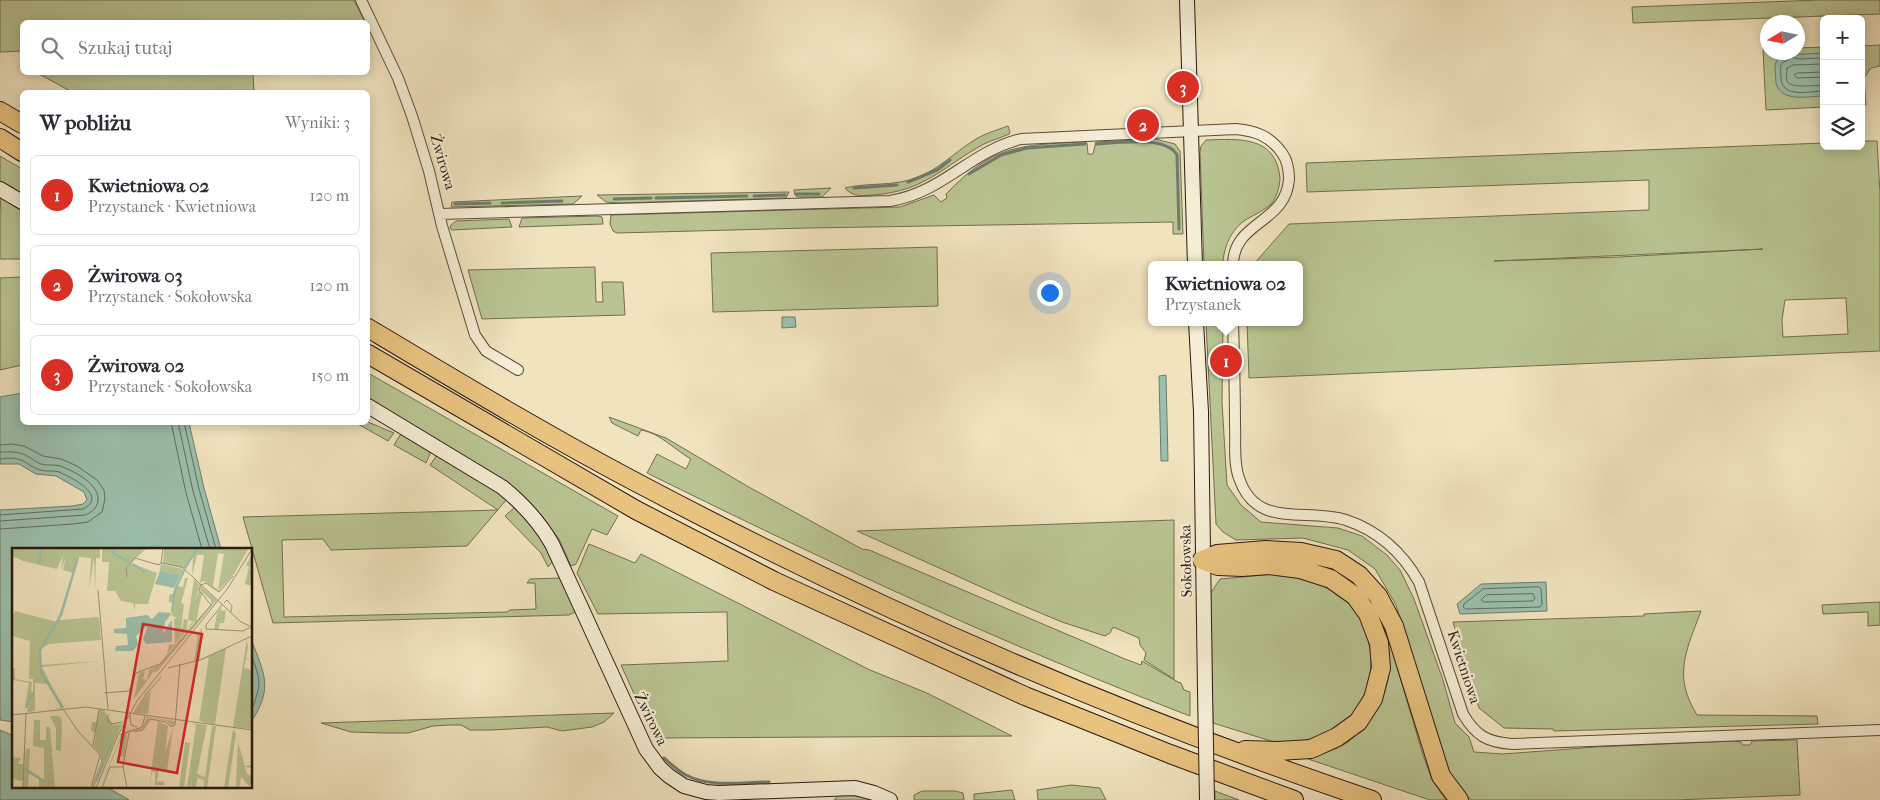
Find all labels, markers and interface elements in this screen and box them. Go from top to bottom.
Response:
north arrow [1760,15,1805,60]
map controls [1820,15,1865,150]
button: + [1820,15,1865,60]
search box [20,20,370,75]
icon: search [38,34,66,62]
text: Szukaj tutaj [78,37,172,59]
button: − [1820,60,1865,105]
pin: 3 [1167,68,1199,106]
button: layers [1820,105,1865,150]
pin: 2 [1127,106,1159,144]
text: W pobliżu [40,111,131,135]
text: Wyniki: 3 [285,113,350,132]
street label: Żwirowa [426,132,460,193]
text: Kwietniowa 02 [88,175,209,197]
text: 1 [54,186,60,205]
text: 120 m [310,186,349,205]
text: Przystanek · Kwietniowa [88,197,256,216]
popup [1148,261,1303,326]
text: Żwirowa 03 [88,265,183,287]
text: Kwietniowa 02 [1165,273,1286,295]
text: 2 [53,276,61,295]
text: 120 m [310,276,349,295]
your location [1037,280,1063,306]
text: Przystanek · Sokołowska [88,287,252,306]
text: Przystanek [1165,295,1241,314]
pin: 1 [1210,342,1242,380]
text: Żwirowa 02 [88,355,184,377]
text: 3 [54,366,60,385]
text: 150 m [311,366,349,385]
text: Przystanek · Sokołowska [88,377,252,396]
street label: Sokołowska [1176,523,1196,598]
inset map [12,548,252,788]
street label: Kwietniowa [1444,628,1485,707]
street label: Żwirowa [630,689,672,749]

